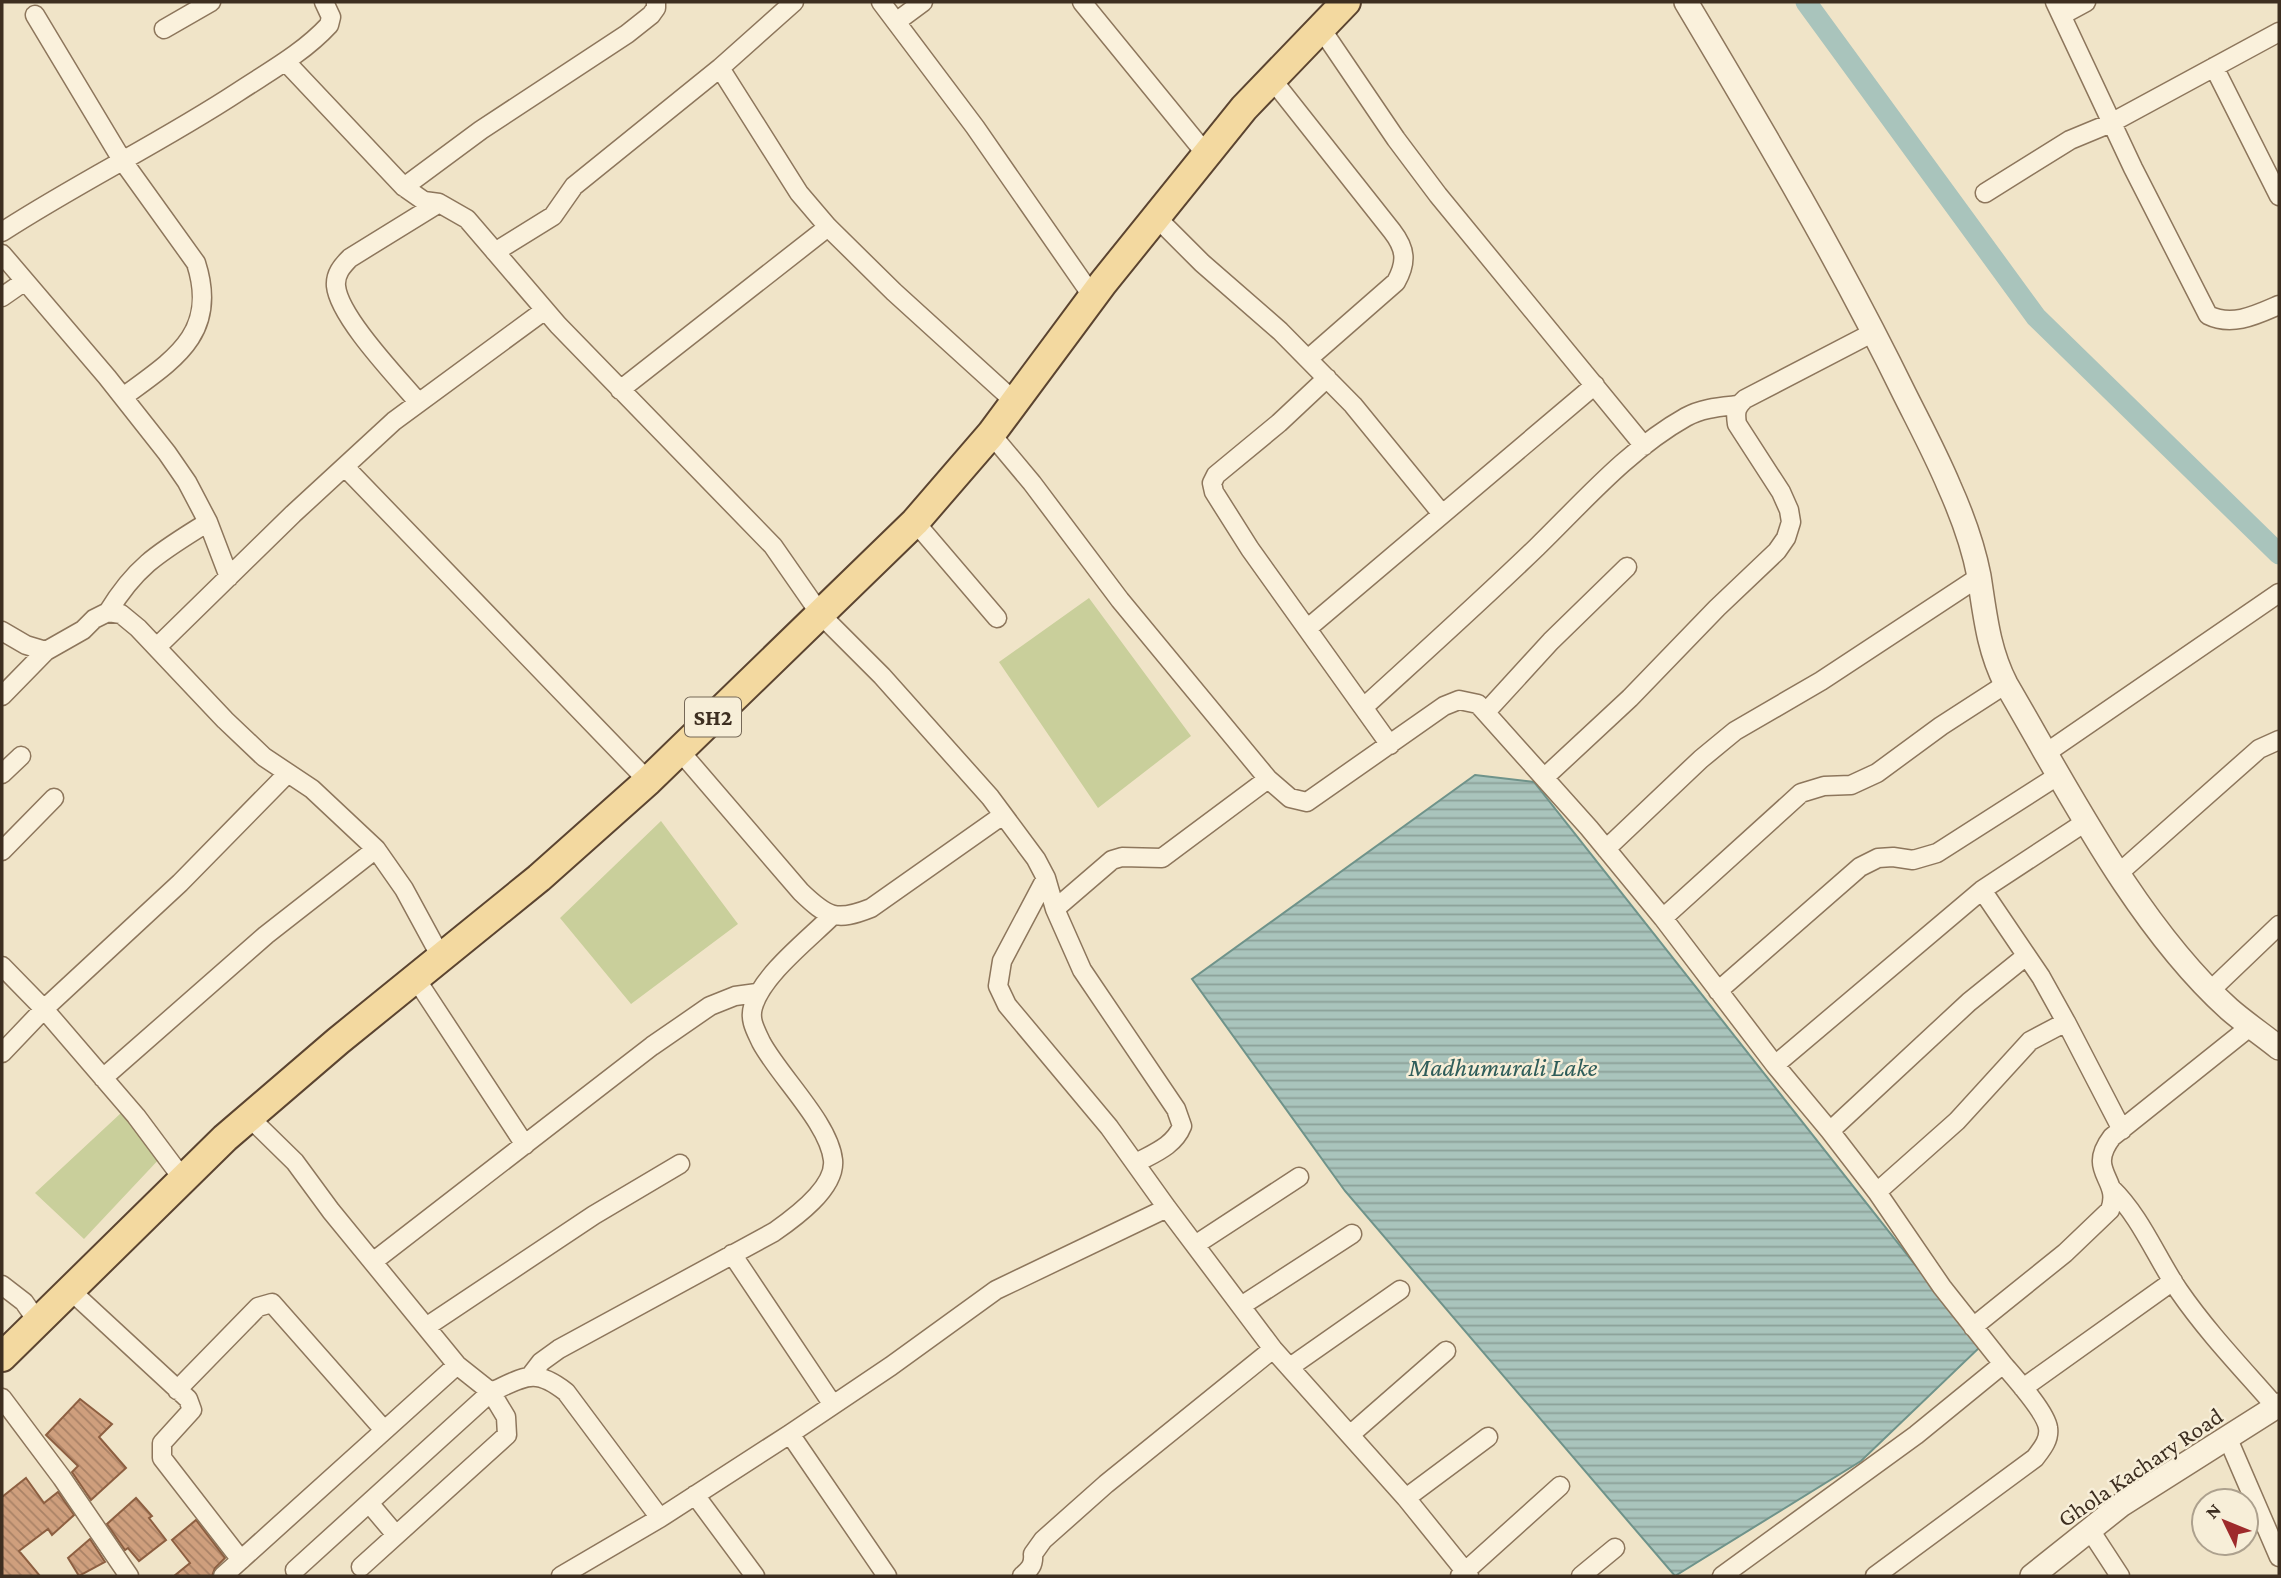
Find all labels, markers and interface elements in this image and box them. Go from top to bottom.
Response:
road number: SH2 [685,698,741,736]
water label: Madhumurali Lake [1408,1053,1598,1082]
street label: Ghola Kachary Road [2052,1402,2228,1532]
north arrow [2190,1487,2260,1557]
text: N [2201,1499,2225,1523]

